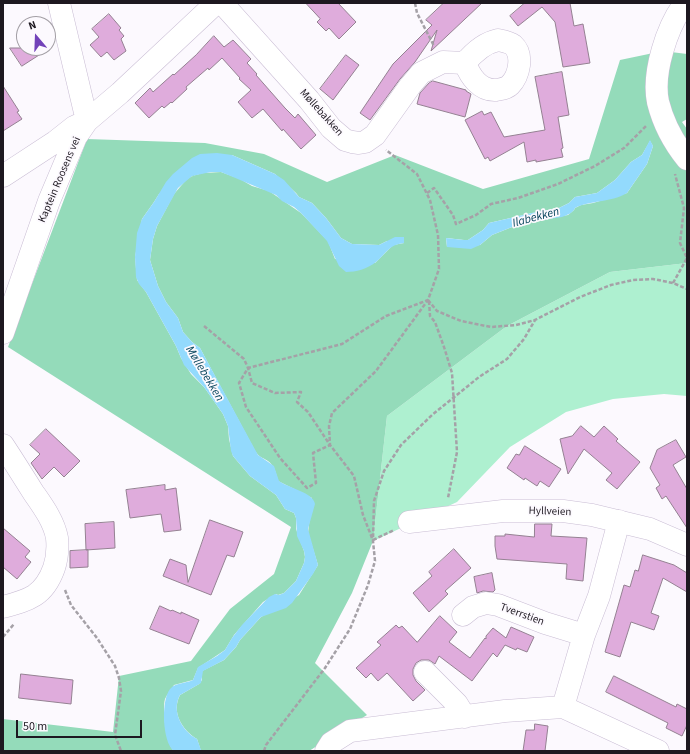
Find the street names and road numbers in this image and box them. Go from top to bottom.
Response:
street label: Møllebakken [296,87,346,139]
street label: Kaptein Roosens vei [36,135,84,225]
street label: Hyllveien [528,505,572,519]
street label: Tverrstien [498,601,546,629]

